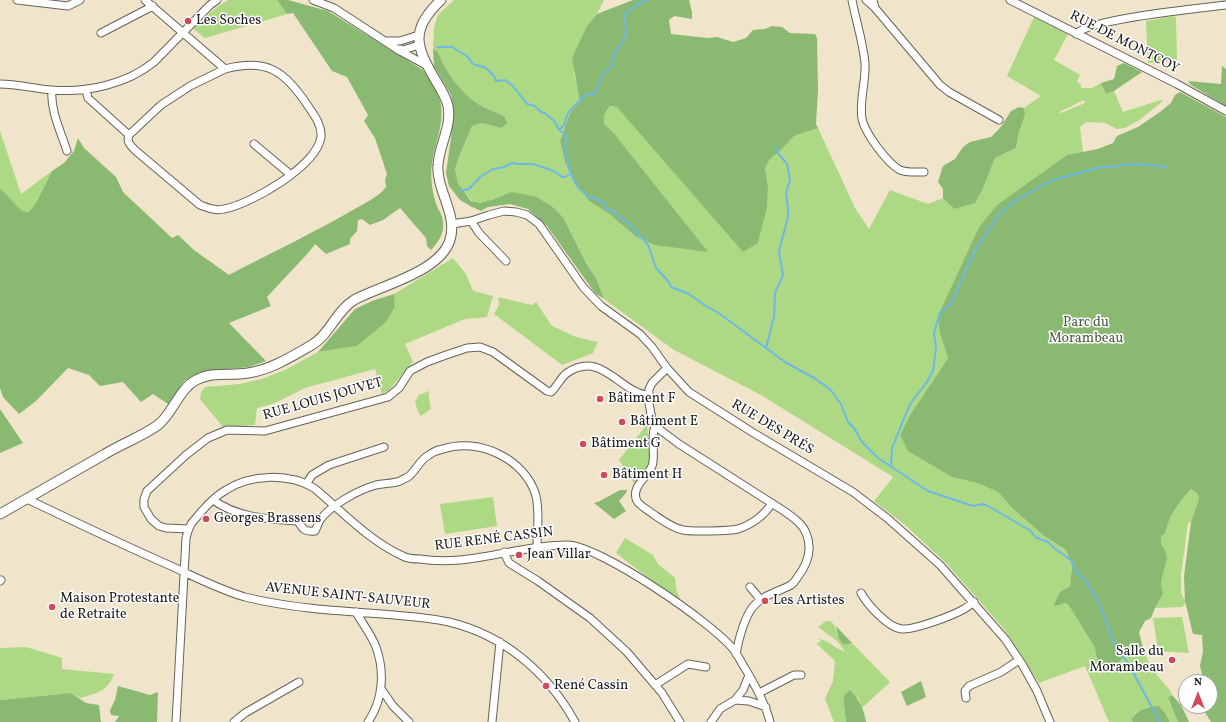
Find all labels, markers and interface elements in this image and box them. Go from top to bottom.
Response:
street label: RUE DE MONTCOY [1066,8,1182,78]
place label: Les Soches [196,13,261,29]
marker: Les Soches [183,16,193,26]
park label: Parc du Morambeau [1049,315,1123,348]
street label: RUE LOUIS JOUVET [261,375,385,425]
place label: Bâtiment F [608,391,676,407]
marker: Bâtiment F [595,394,605,404]
street label: RUE DES PRÉS [728,397,816,459]
place label: Bâtiment E [630,414,698,430]
marker: Bâtiment E [617,417,627,427]
place label: Bâtiment G [591,436,661,452]
marker: Bâtiment G [578,439,588,449]
place label: Bâtiment H [612,467,682,483]
marker: Bâtiment H [599,470,609,480]
place label: Georges Brassens [214,511,321,527]
marker: Georges Brassens [201,514,211,524]
street label: RUE RENÉ CASSIN [434,524,554,556]
place label: Jean Villar [527,547,591,563]
marker: Jean Villar [514,550,524,560]
street label: AVENUE SAINT-SAUVEUR [264,580,432,614]
place label: Maison Protestante de Retraite [60,591,179,624]
place label: Les Artistes [773,593,845,609]
marker: Les Artistes [760,596,770,606]
marker: Maison Protestante de Retraite [47,602,57,612]
place label: Salle du Morambeau [1089,644,1164,676]
marker: Salle du Morambeau [1167,655,1177,665]
north arrow [1178,674,1218,714]
text: N [1194,675,1202,690]
place label: René Cassin [554,678,628,694]
marker: René Cassin [541,681,551,691]

